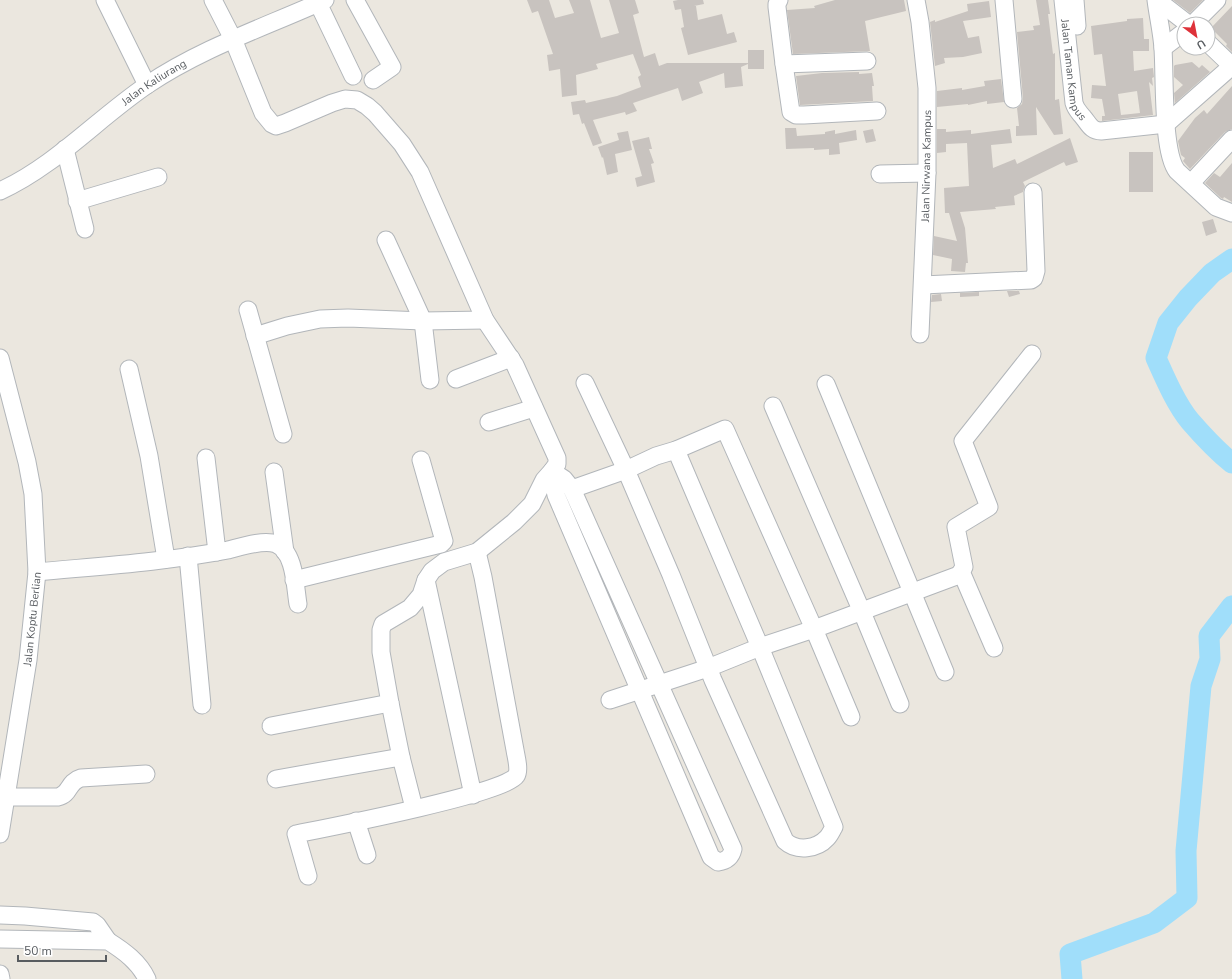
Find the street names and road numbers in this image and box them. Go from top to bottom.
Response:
street label: Jalan Taman Kampus [1057,17,1090,124]
street label: Jalan Kaliurang [118,56,189,110]
street label: Jalan Nirwana Kampus [918,110,935,223]
street label: Jalan Koptu Berlian [20,571,45,668]

